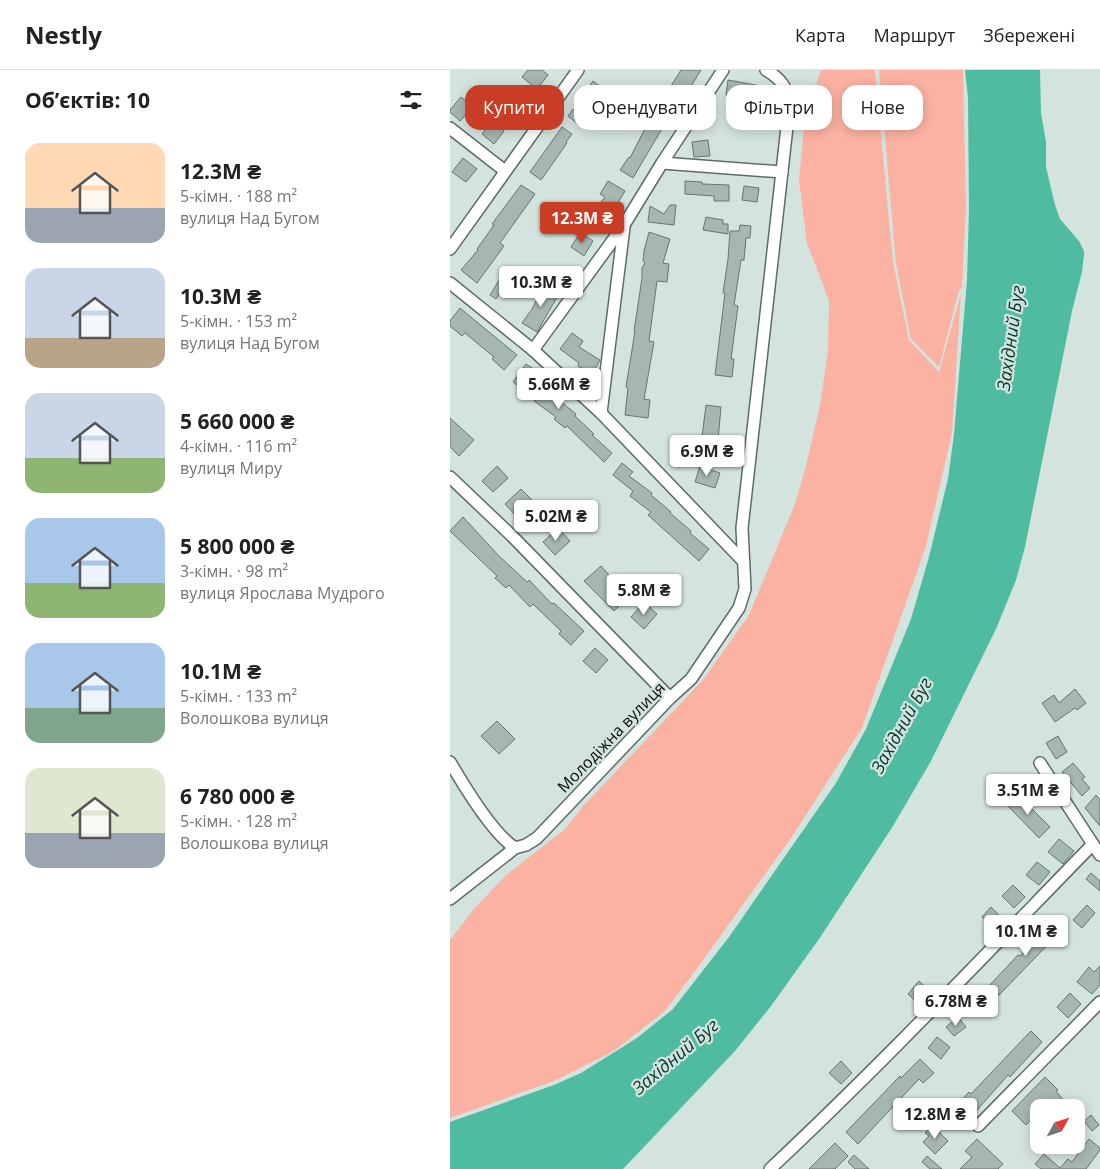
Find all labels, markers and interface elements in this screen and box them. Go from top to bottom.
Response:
text: Nestly [25,18,102,51]
text: Карта [795,23,846,47]
text: Маршрут [874,23,955,47]
text: Збережені [983,23,1075,47]
chip: Купити [465,85,564,130]
chip: Орендувати [574,85,716,130]
chip: Фільтри [726,85,832,130]
chip: Нове [842,85,923,130]
text: Об’єктів: 10 [25,86,150,114]
icon: filters [397,86,425,114]
text: 12.3M ₴ [180,157,261,185]
icon: home [65,163,125,223]
text: 5-кімн. · 188 m² [180,185,297,207]
pin: 12.3M ₴ [536,202,628,244]
text: вулиця Над Бугом [180,207,320,229]
text: 12.3M ₴ [551,207,613,229]
pin: 10.3M ₴ [495,266,587,308]
text: 10.3M ₴ [510,271,572,293]
text: 10.3M ₴ [180,282,261,310]
water label: Західний Буг [991,284,1029,393]
icon: home [65,288,125,348]
text: 5-кімн. · 153 m² [180,310,297,332]
text: вулиця Над Бугом [180,332,320,354]
pin: 5.66M ₴ [513,368,605,410]
text: 5.66M ₴ [528,373,590,395]
text: 5 660 000 ₴ [180,407,294,435]
icon: home [65,413,125,473]
pin: 6.9M ₴ [666,434,748,477]
text: 4-кімн. · 116 m² [180,435,297,457]
text: 6.9M ₴ [681,440,733,462]
text: вулиця Миру [180,457,282,479]
pin: 5.02M ₴ [510,500,602,542]
text: 5.02M ₴ [525,505,587,527]
text: 5 800 000 ₴ [180,532,294,560]
icon: home [65,538,125,598]
text: 3-кімн. · 98 m² [180,560,288,582]
pin: 5.8M ₴ [603,574,685,616]
text: 5.8M ₴ [618,579,670,601]
text: вулиця Ярослава Мудрого [180,582,385,604]
text: 10.1M ₴ [180,657,261,685]
icon: home [65,663,125,723]
water label: Західний Буг [864,673,937,778]
street label: Молодіжна вулиця [552,677,670,797]
text: 5-кімн. · 133 m² [180,685,297,707]
text: Волошкова вулиця [180,707,329,729]
pin: 3.51M ₴ [982,774,1074,816]
text: 3.51M ₴ [997,779,1059,801]
text: 6 780 000 ₴ [180,782,294,810]
icon: home [65,788,125,848]
text: 5-кімн. · 128 m² [180,810,297,832]
text: Волошкова вулиця [180,832,329,854]
pin: 10.1M ₴ [980,914,1072,957]
text: 10.1M ₴ [995,920,1057,942]
pin: 6.78M ₴ [910,984,1002,1027]
text: 6.78M ₴ [925,990,987,1012]
water label: Західний Буг [626,1013,723,1100]
pin: 12.8M ₴ [889,1098,981,1140]
north arrow [1030,1099,1085,1154]
map controls [1030,1099,1085,1154]
text: 12.8M ₴ [904,1103,966,1125]

